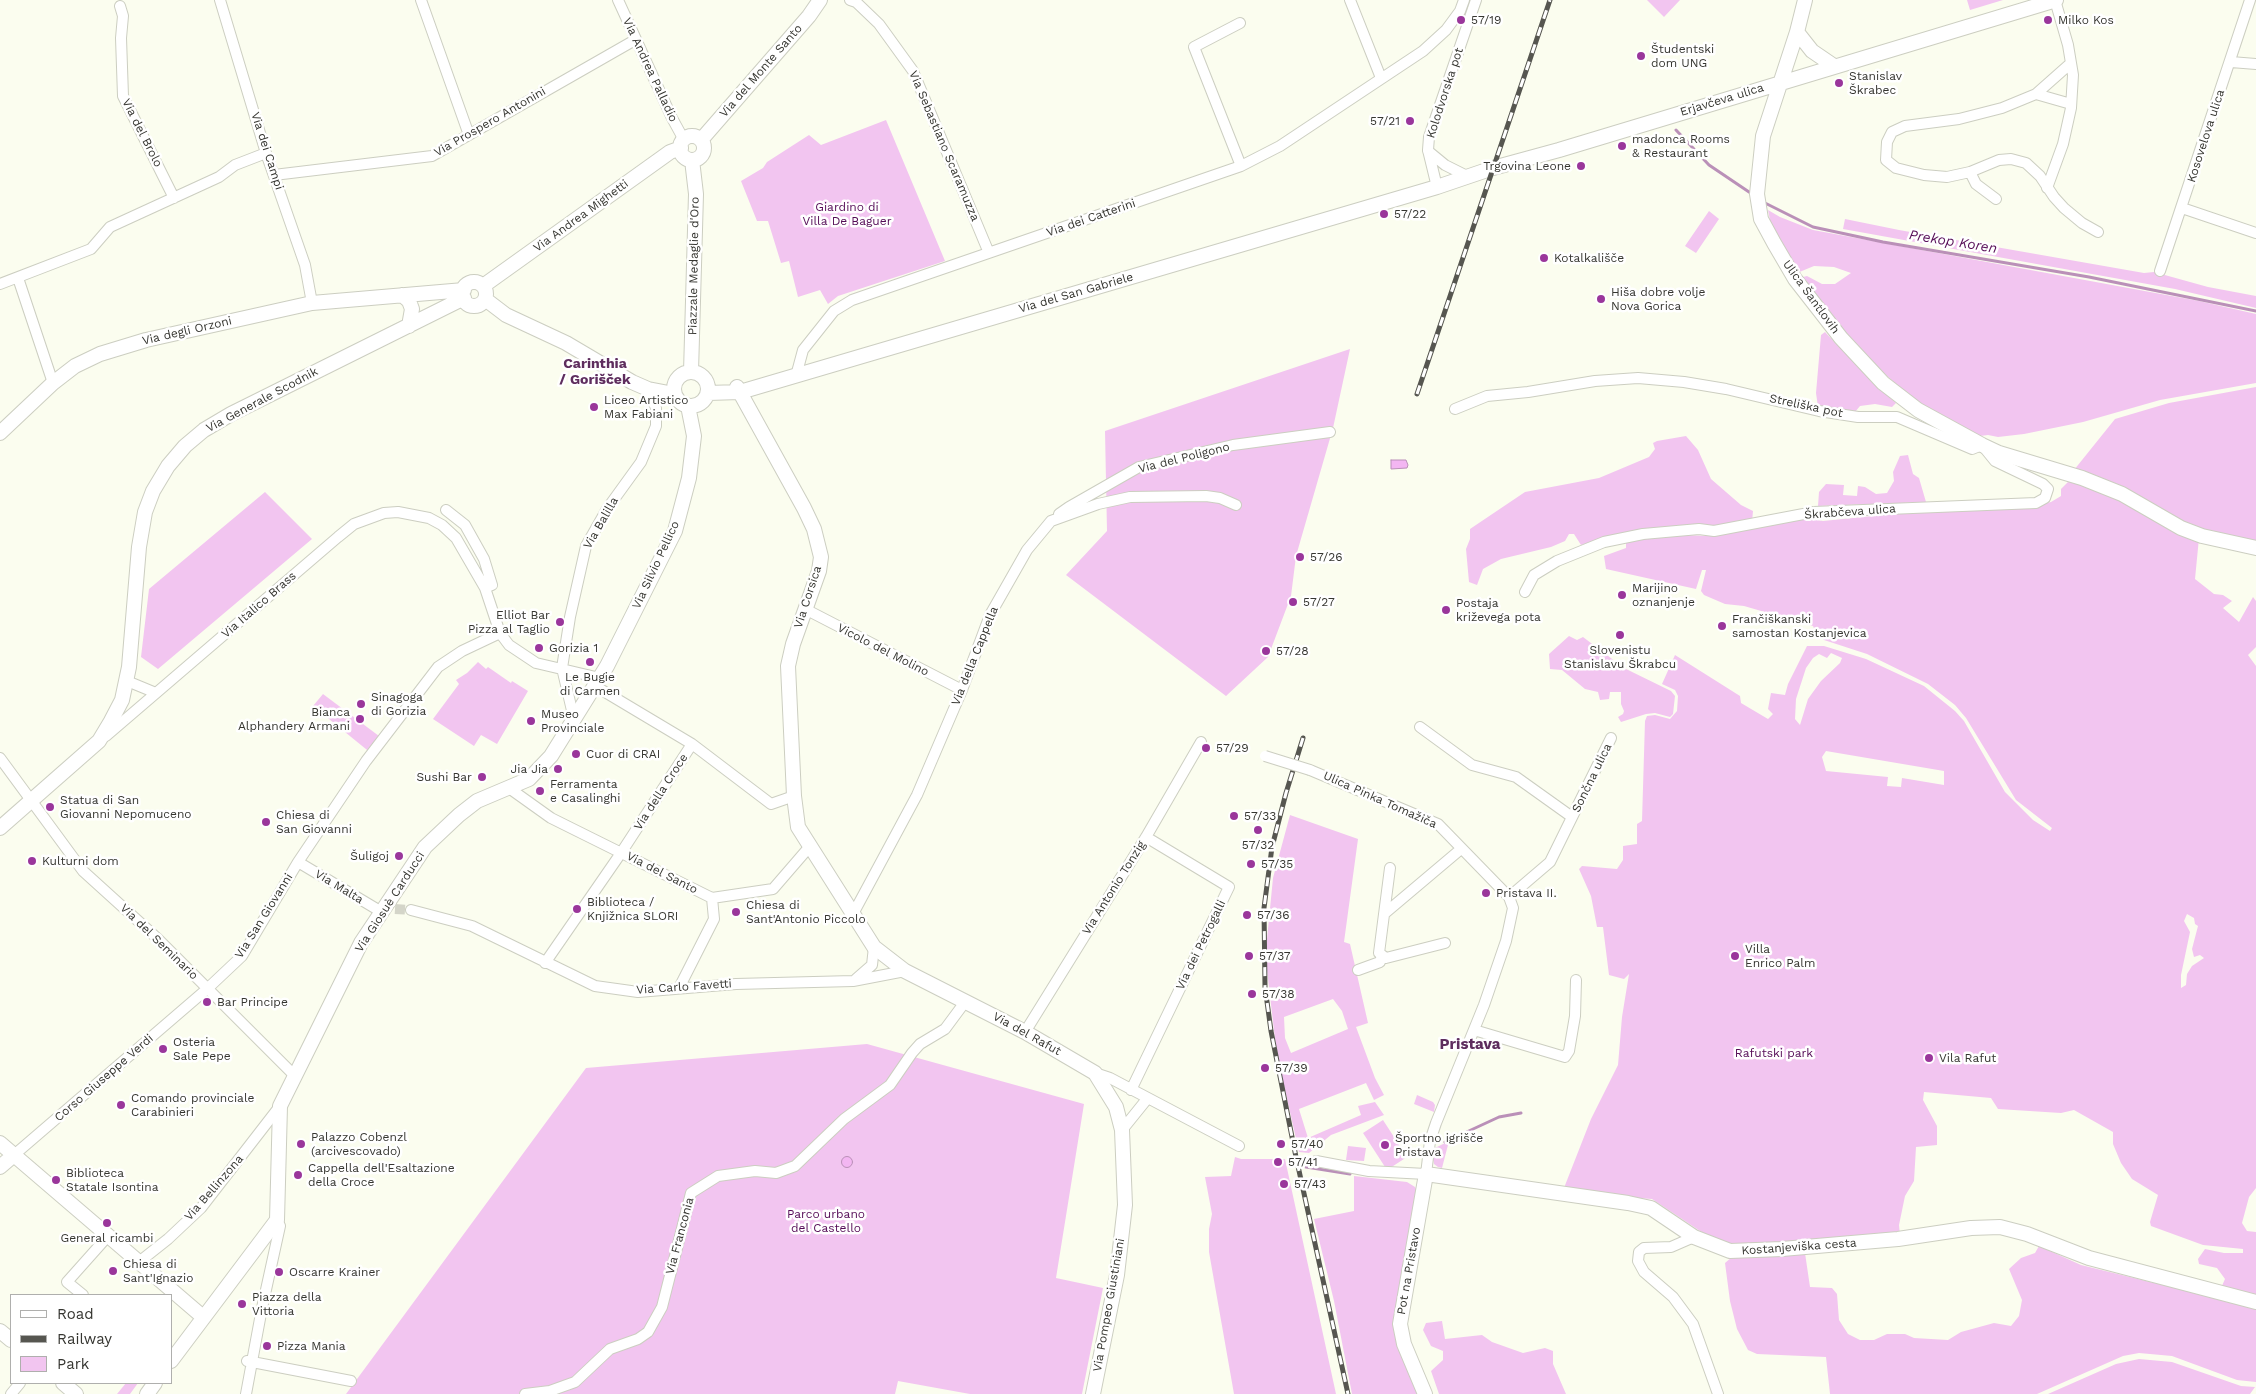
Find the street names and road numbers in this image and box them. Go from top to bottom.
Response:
street label: Via Andrea Palladio [620,16,680,124]
street label: Via del Monte Santo [717,21,805,121]
street label: Kolodvorska pot [1424,46,1466,140]
street label: Via Sebastiano Scaramuzza [906,69,982,223]
street label: Erjavčeva ulica [1678,80,1766,120]
street label: Via Prospero Antonini [432,84,548,160]
street label: Kosovelova ulica [2184,88,2228,184]
street label: Via del Brolo [119,96,165,170]
street label: Via dei Campi [248,110,286,192]
street label: Via Andrea Mighetti [531,177,631,255]
street label: Via dei Catterini [1045,196,1137,240]
street label: Piazzale Medaglie d'Oro [686,197,702,335]
street label: Ulica Šantlovih [1780,257,1842,337]
street label: Via del San Gabriele [1017,270,1135,316]
street label: Via degli Orzoni [141,314,233,348]
street label: Via Generale Scodnik [204,364,320,436]
street label: Streliška pot [1768,391,1844,421]
street label: Via del Poligono [1137,440,1231,476]
street label: Via Balilla [580,495,622,551]
street label: Škrabčeva ulica [1804,502,1896,522]
street label: Via Silvio Pellico [629,519,683,611]
street label: Via Corsica [791,564,825,630]
street label: Via Italico Brass [219,569,299,641]
street label: Via della Cappella [949,604,1001,708]
street label: Vicolo del Molino [835,621,931,679]
street label: Sončna ulica [1569,741,1615,815]
street label: Via della Croce [631,751,691,833]
street label: Ulica Pinka Tomažiča [1321,768,1439,832]
street label: Via Antonio Tonzig [1079,838,1149,938]
street label: Via Giosuè Carducci [352,849,428,955]
street label: Via del Santo [624,849,700,897]
street label: Via Malta [312,867,366,907]
street label: Via San Giovanni [232,871,296,961]
street label: Via dei Petrogalli [1173,898,1229,992]
street label: Via del Seminario [117,901,201,983]
street label: Via Carlo Favetti [636,976,732,998]
street label: Via del Rafut [990,1009,1064,1059]
street label: Corso Giuseppe Verdi [52,1031,156,1125]
street label: Via Bellinzona [182,1152,246,1224]
street label: Via Franconia [663,1196,697,1276]
street label: Pot na Pristavo [1394,1226,1424,1316]
street label: Kostanjeviška cesta [1741,1236,1857,1258]
street label: Via Pompeo Giustiniani [1090,1237,1128,1373]

